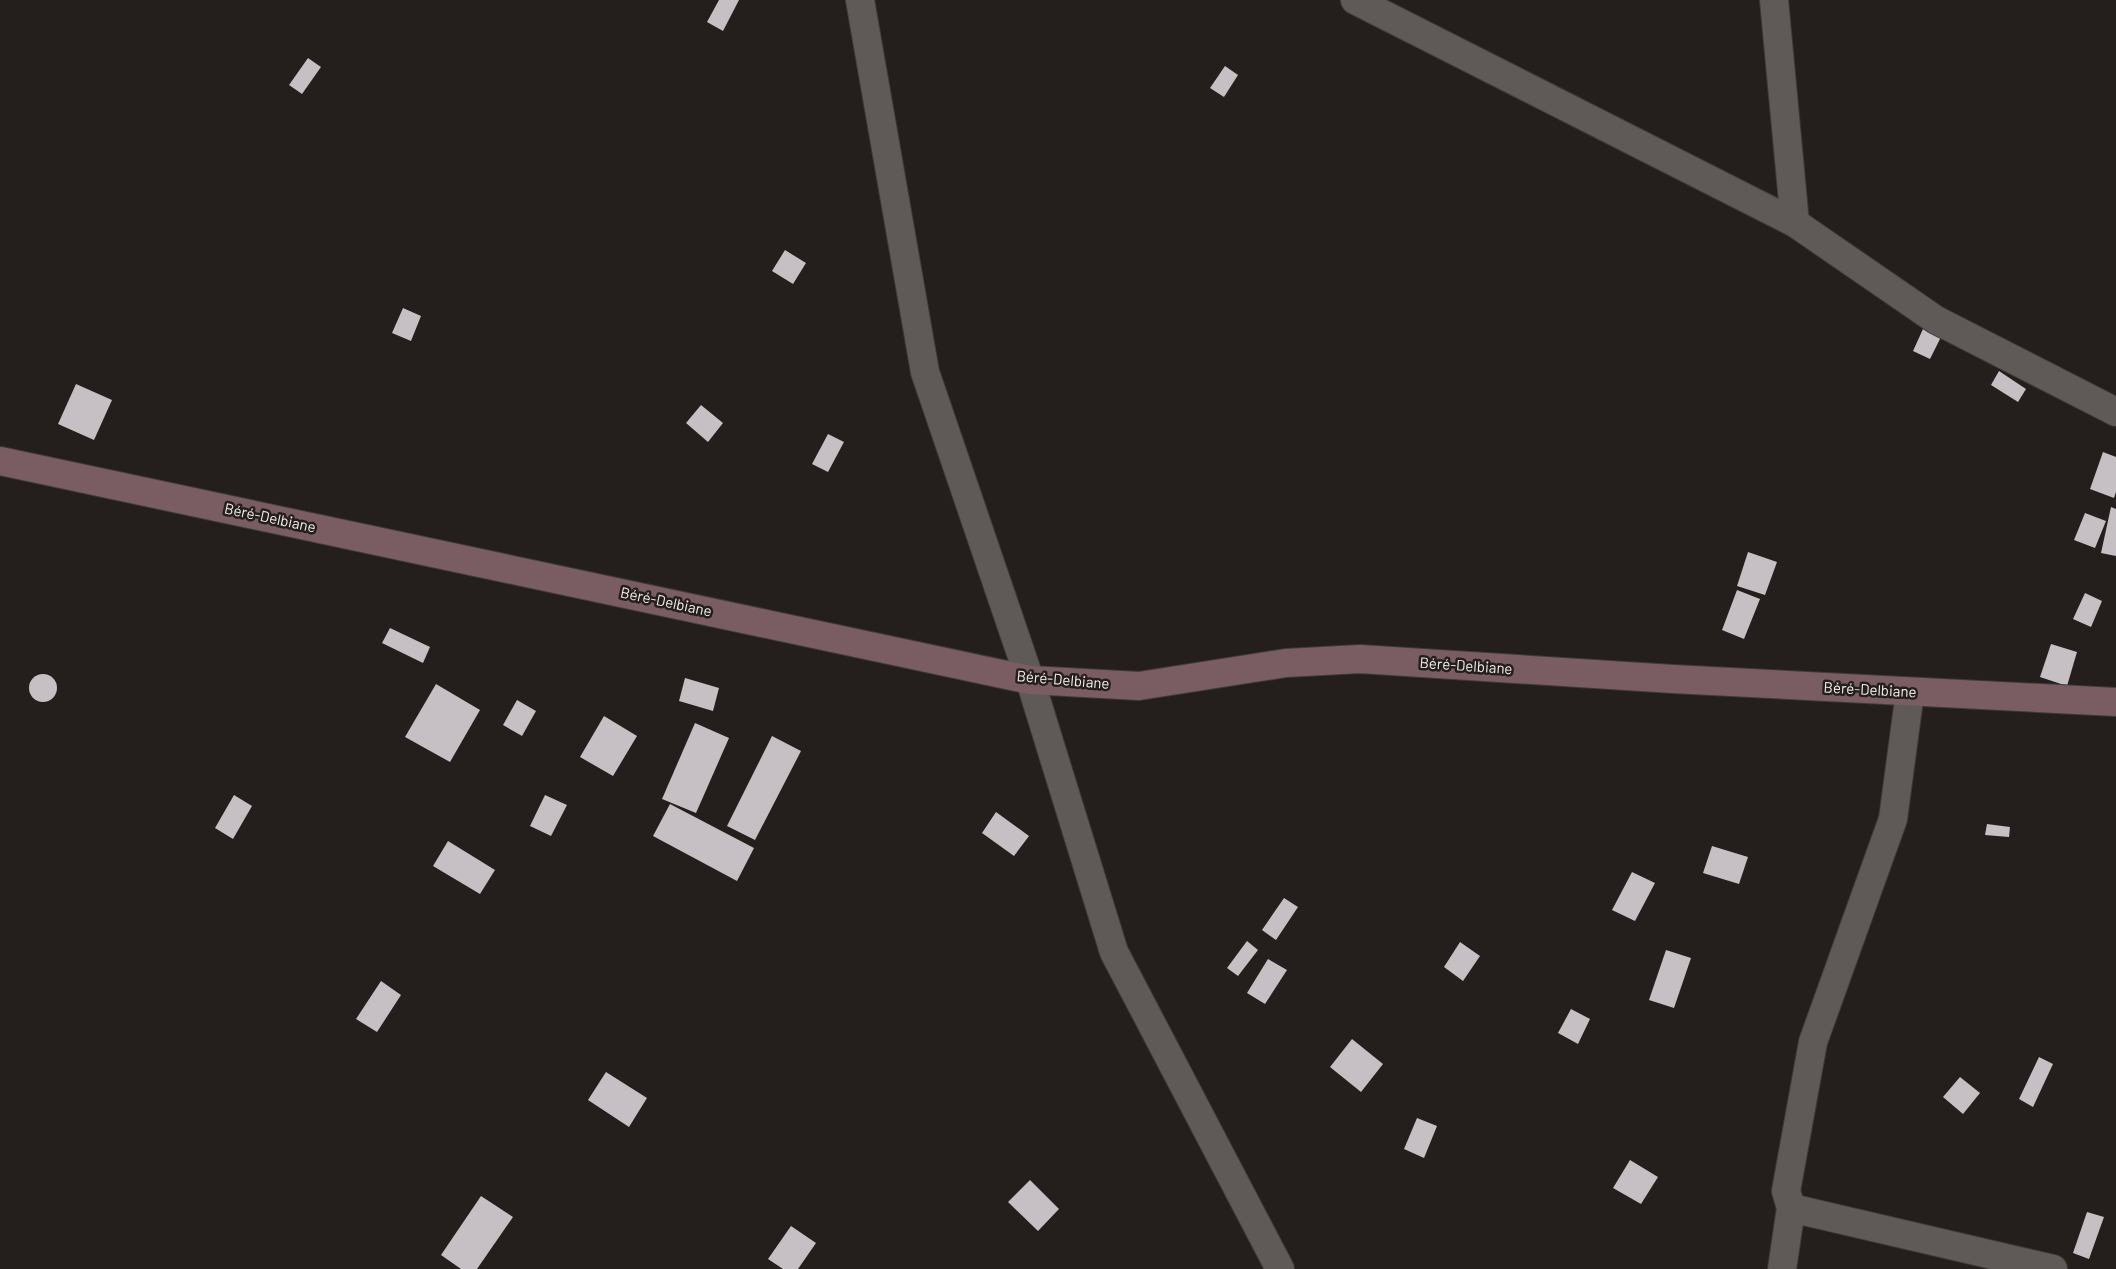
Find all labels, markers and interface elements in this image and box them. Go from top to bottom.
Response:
street label: Béré-Delbiane [223,499,318,536]
street label: Béré-Delbiane [619,583,714,620]
street label: Béré-Delbiane [1419,653,1513,677]
street label: Béré-Delbiane [1016,666,1110,692]
street label: Béré-Delbiane [1823,678,1917,700]

